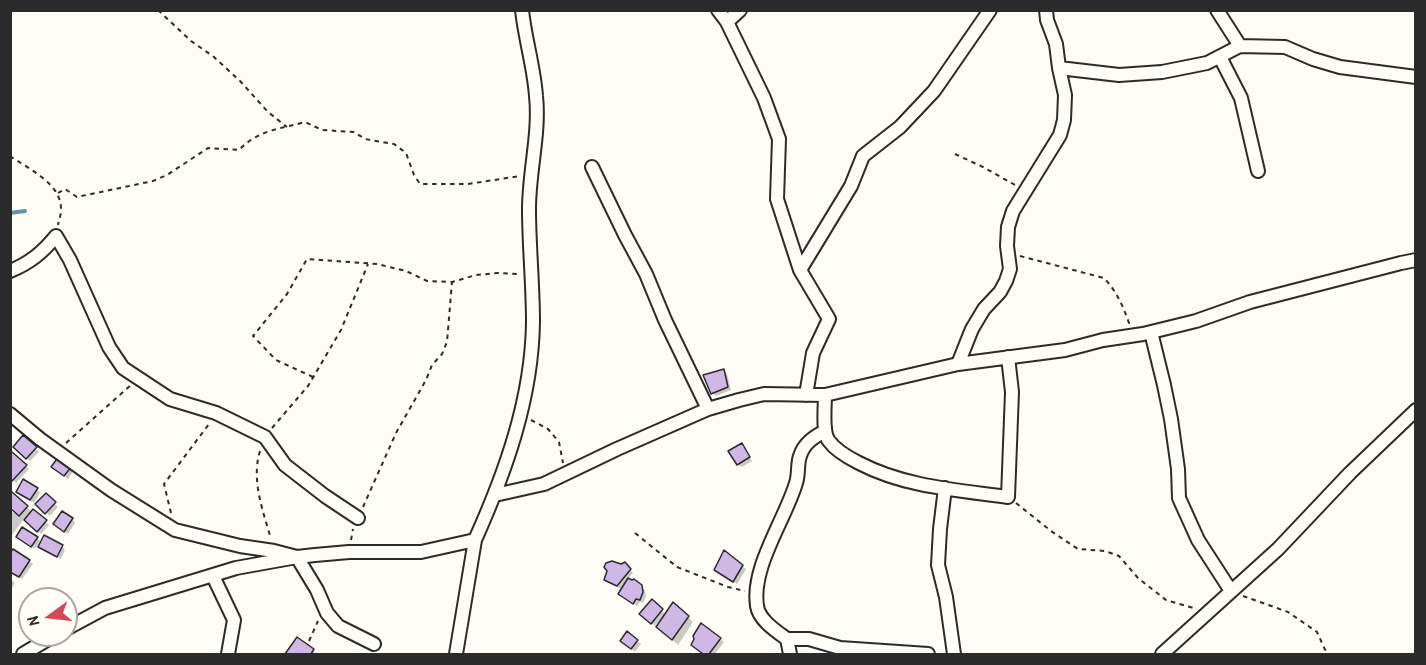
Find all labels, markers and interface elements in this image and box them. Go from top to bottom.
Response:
north arrow [18,587,78,647]
text: N [21,614,44,628]

